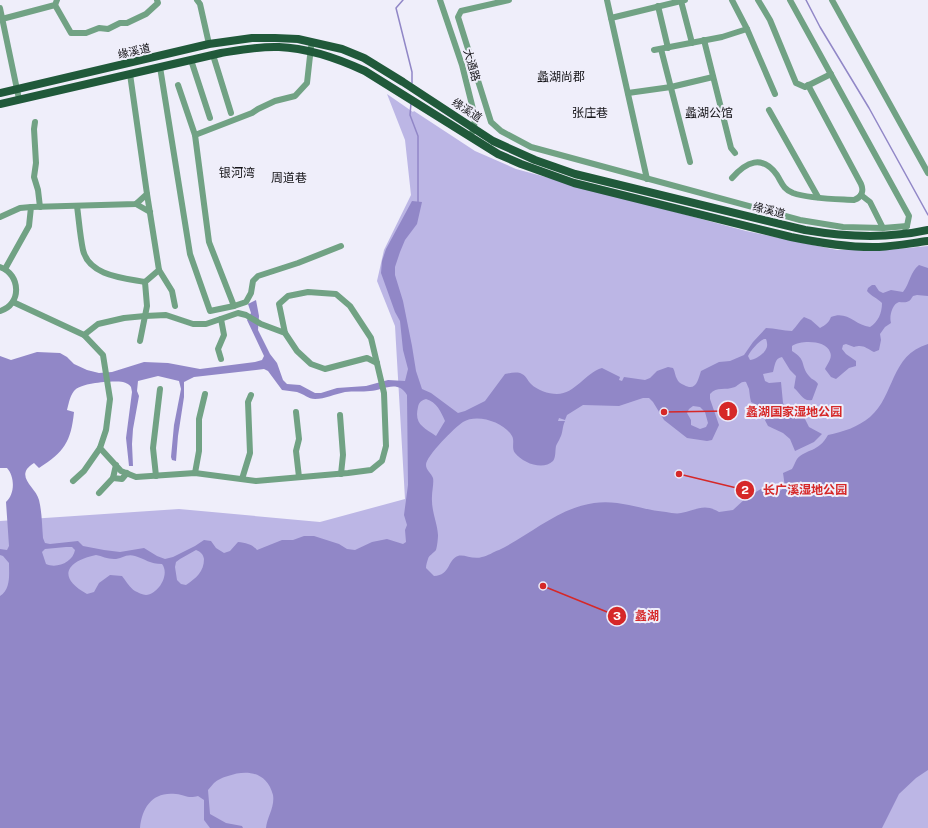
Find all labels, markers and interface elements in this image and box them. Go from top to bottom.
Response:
street label: 缘溪道 [117,41,151,61]
street label: 大通路 [462,47,482,83]
district label: 蠡湖尚郡 [537,70,585,84]
street label: 缘溪道 [450,96,484,124]
district label: 张庄巷 [572,106,608,120]
district label: 蠡湖公馆 [685,106,733,120]
district label: 银河湾 [219,166,255,180]
district label: 周道巷 [271,171,307,185]
street label: 缘溪道 [752,200,786,220]
callout: 蠡湖国家湿地公园 [718,399,850,423]
text: 1 [725,405,731,419]
text: 蠡湖国家湿地公园 [746,405,842,419]
callout: 长广溪湿地公园 [735,478,855,502]
text: 2 [741,483,749,497]
text: 长广溪湿地公园 [763,483,847,497]
callout: 蠡湖 [607,604,667,628]
text: 3 [613,609,621,623]
text: 蠡湖 [635,609,659,623]

